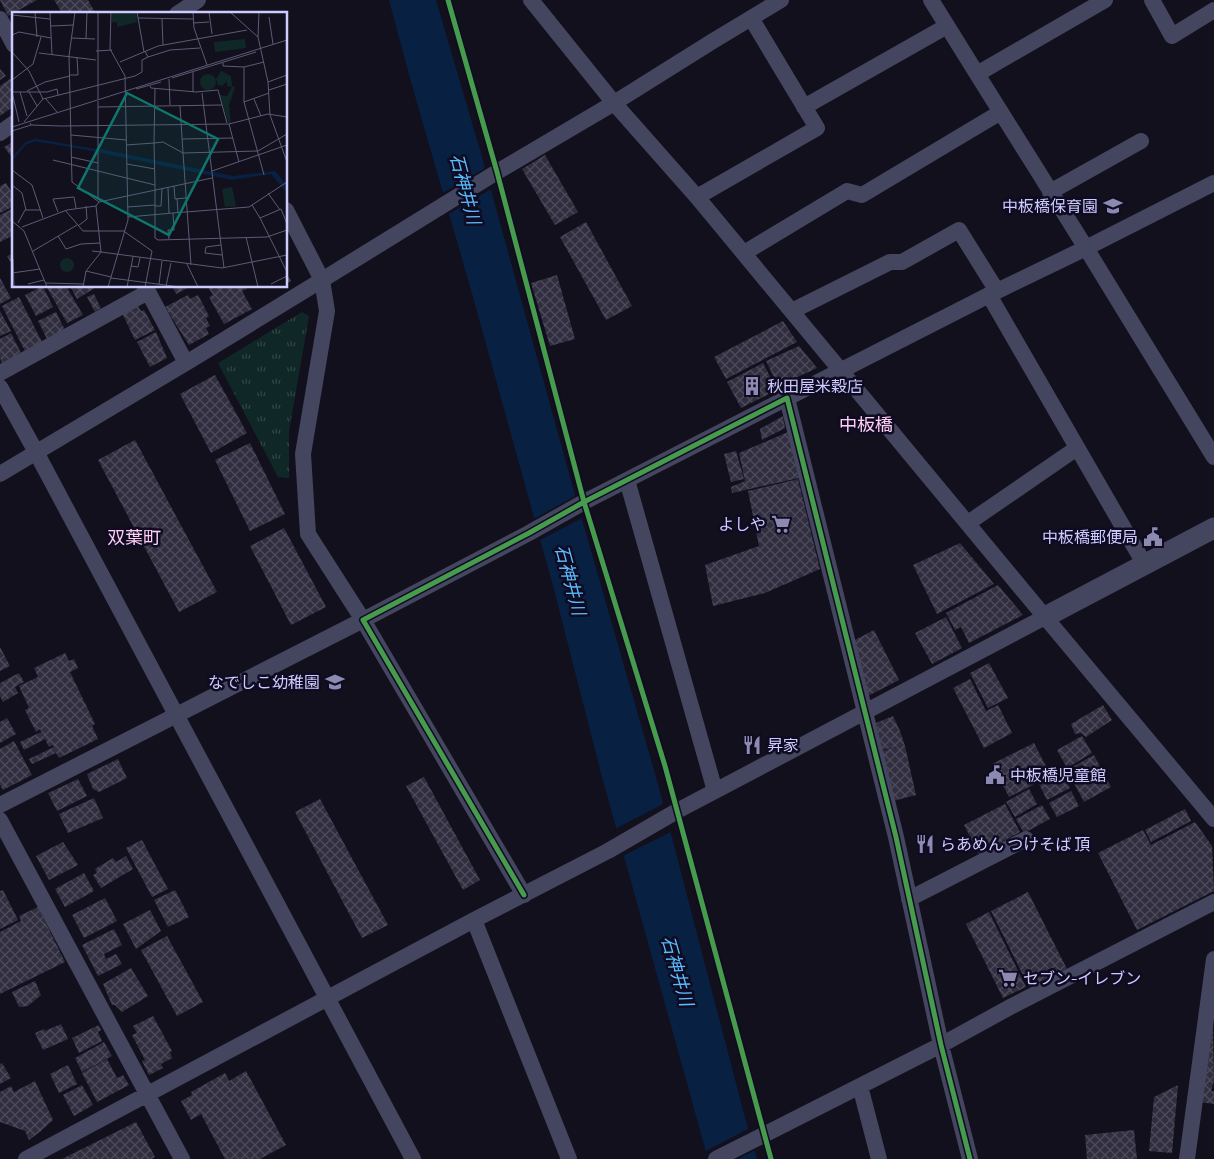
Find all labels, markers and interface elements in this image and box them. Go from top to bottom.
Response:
inset map [12,12,288,288]
water label: 石神井川 [446,151,486,228]
school or university icon: 中板橋保育園 [1102,195,1124,217]
place label: 中板橋保育園 [1002,196,1098,215]
building icon: 秋田屋米穀店 [741,375,763,397]
place label: 秋田屋米穀店 [767,376,863,395]
district label: 中板橋 [839,413,893,435]
supermarket icon: よしや [770,513,792,535]
place label: よしや [718,514,766,533]
district label: 双葉町 [107,526,161,548]
public building icon: 中板橋郵便局 [1142,526,1164,548]
place label: 中板橋郵便局 [1042,527,1138,546]
water label: 石神井川 [551,542,591,619]
school or university icon: なでしこ幼稚園 [324,671,346,693]
place label: なでしこ幼稚園 [208,672,320,691]
restaurant icon: 昇家 [741,734,763,756]
place label: 昇家 [767,735,799,754]
public building icon: 中板橋児童館 [984,764,1006,786]
place label: 中板橋児童館 [1010,765,1106,784]
restaurant icon: らあめん つけそば 頂 [914,833,936,855]
place label: らあめん つけそば 頂 [940,834,1090,853]
water label: 石神井川 [657,933,699,1010]
supermarket icon: セブン-イレブン [997,967,1019,989]
place label: セブン-イレブン [1023,968,1141,987]

